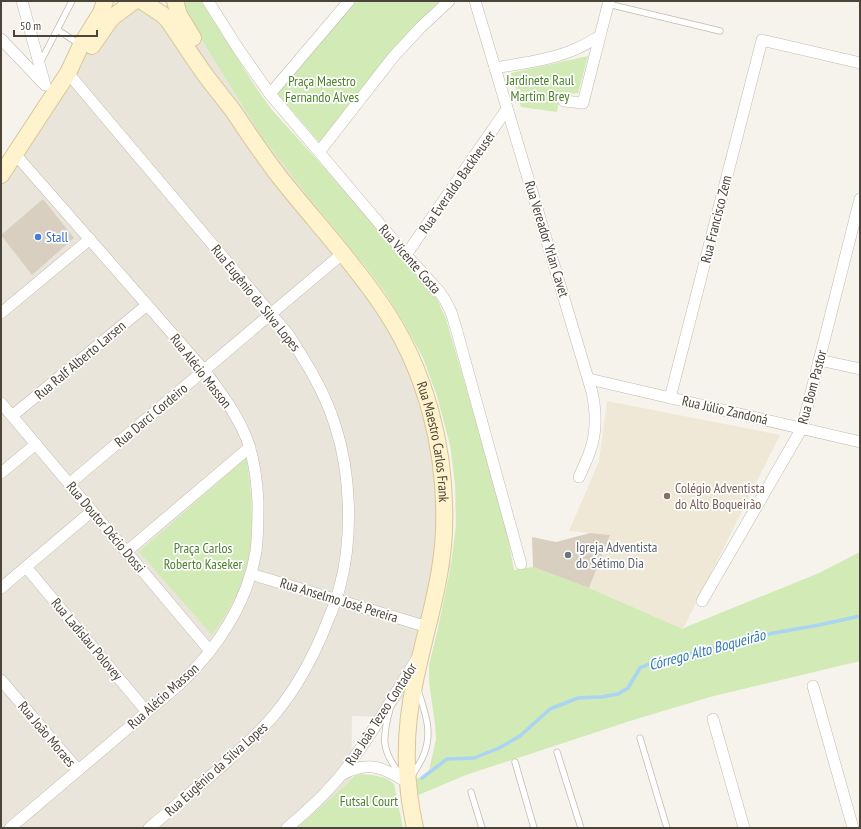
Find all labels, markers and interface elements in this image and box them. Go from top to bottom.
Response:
scale bar [14,12,97,38]
text: 50 m [20,18,41,33]
park label: Jardinete Raul Martim Brey [505,71,575,105]
park label: Praça Maestro Fernando Alves [285,72,359,106]
street label: Rua Everaldo Backheuser [415,127,499,237]
street label: Rua Francisco Zem [696,173,736,265]
street label: Rua Vereador Yrlan Cavet [521,179,573,299]
street label: Rua Vicente Costa [375,221,445,297]
place label: Stall [46,228,69,246]
marker: Stall [33,232,43,242]
street label: Rua Eugênio da Silva Lopes [207,241,305,355]
street label: Rua Ralf Alberto Larsen [31,317,129,403]
street label: Rua Alécio Masson [166,330,236,412]
street label: Rua Bom Pastor [793,348,831,426]
street label: Rua Darci Cordeiro [111,379,191,451]
street label: Rua Maestro Carlos Frank [413,379,453,503]
street label: Rua Júlio Zandoná [680,391,770,429]
street label: Rua Doutor Décio Dossi [63,478,149,576]
place label: Colégio Adventista do Alto Boqueirão [675,479,765,513]
marker: Colégio Adventista do Alto Boqueirão [662,491,672,501]
place label: Igreja Adventista do Sétimo Dia [576,538,657,572]
park label: Praça Carlos Roberto Kaseker [164,539,242,573]
marker: Igreja Adventista do Sétimo Dia [563,550,573,560]
street label: Rua Anselmo José Pereira [278,574,400,626]
street label: Rua Ladislau Polovey [47,594,127,684]
water label: Córrego Alto Boqueirão [647,624,769,674]
street label: Rua Alécio Masson [124,659,202,733]
street label: Rua João Tezeo Contador [341,659,421,769]
street label: Rua João Moraes [14,697,80,771]
street label: Rua Eugênio da Silva Lopes [161,718,271,820]
park label: Futsal Court [340,792,398,810]

